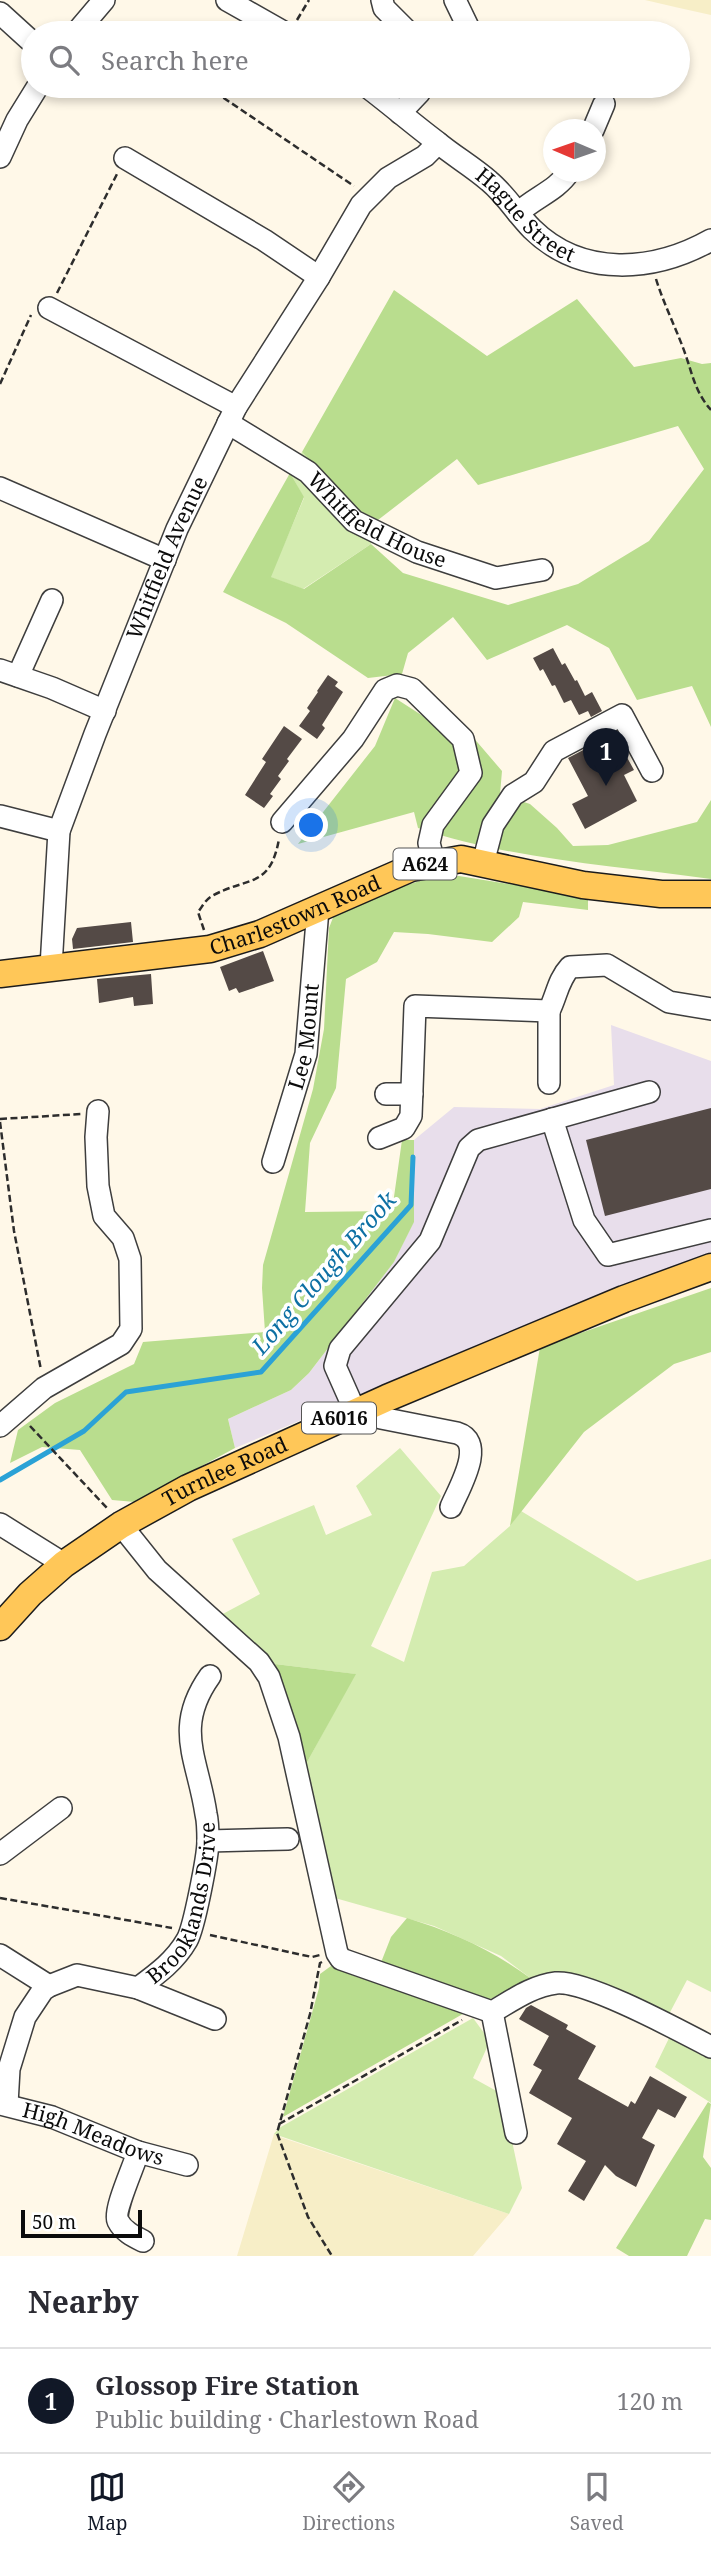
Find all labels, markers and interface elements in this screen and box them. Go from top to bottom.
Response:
search box [21,21,690,98]
icon: search [45,41,83,79]
text: Search here [101,42,249,78]
north arrow [543,119,606,182]
street label: Hague Street [470,161,580,268]
street label: Whitfield House [302,465,450,574]
street label: Whitfield Avenue [119,471,213,643]
pin: 1 [583,728,629,786]
your location [294,808,328,842]
road number: A624 [394,848,457,880]
street label: Charlestown Road [206,868,385,961]
street label: Lee Mount [281,982,325,1093]
water label: Long Clough Brook [243,1183,403,1361]
road number: A6016 [302,1402,376,1434]
street label: Turnlee Road [157,1430,292,1512]
street label: Brooklands Drive [140,1821,221,1990]
street label: High Meadows [20,2095,167,2171]
scale bar [21,2207,142,2239]
text: 50 m [32,2209,76,2235]
text: Nearby [28,2281,139,2322]
text: Glossop Fire Station [95,2367,359,2403]
text: 1 [45,2385,58,2417]
text: 120 m [617,2385,683,2417]
text: Public building · Charlestown Road [95,2403,479,2435]
tab: Map [87,2468,128,2536]
tab: Directions [302,2468,395,2536]
tab: Saved [570,2468,624,2536]

